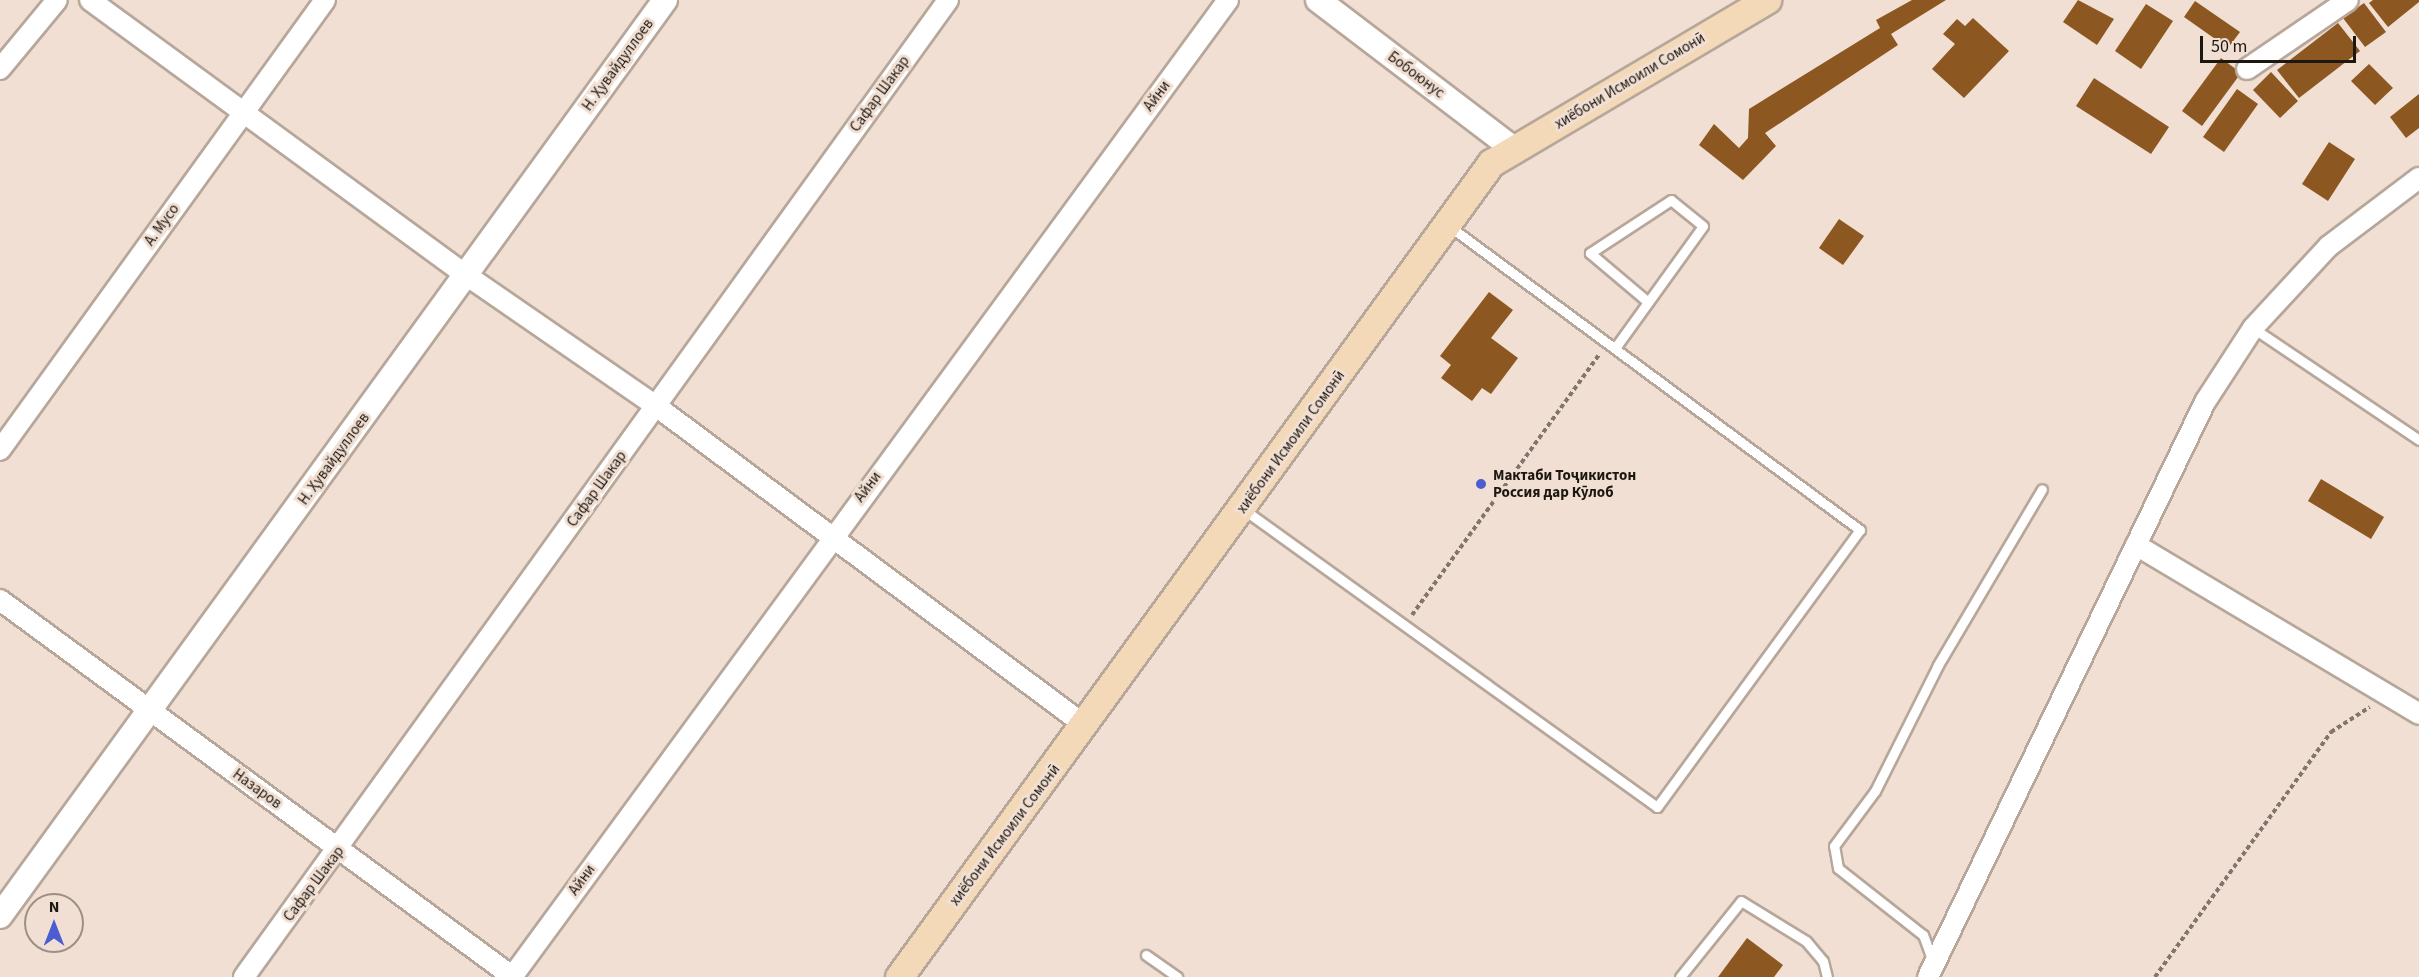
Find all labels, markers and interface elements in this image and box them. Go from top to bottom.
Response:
street label: Н. Ҳувайдуллоев [579,15,657,115]
scale bar [2203,24,2359,62]
street label: хиёбони Исмоили Сомонӣ [1552,29,1708,133]
text: 50 m [2211,34,2247,59]
street label: Бобоюнус [1384,48,1448,102]
street label: Сафар Шакар [846,52,914,136]
street label: Айни [1140,77,1174,115]
street label: А. Мусо [141,201,183,249]
street label: хиёбони Исмоили Сомонӣ [1233,367,1349,517]
street label: Н. Ҳувайдуллоев [295,409,373,509]
street label: Сафар Шакар [563,447,631,531]
place label: Мактаби Тоҷикистон Россия дар Кӯлоб [1493,466,1636,501]
street label: Айни [851,468,885,506]
marker: Мактаби Тоҷикистон Россия дар Кӯлоб [1474,477,1488,491]
street label: хиёбони Исмоили Сомонӣ [946,761,1064,909]
street label: Назаров [229,765,285,813]
street label: Сафар Шакар [280,843,348,925]
street label: Айни [565,861,599,899]
north arrow [24,893,84,953]
text: N [49,896,59,918]

